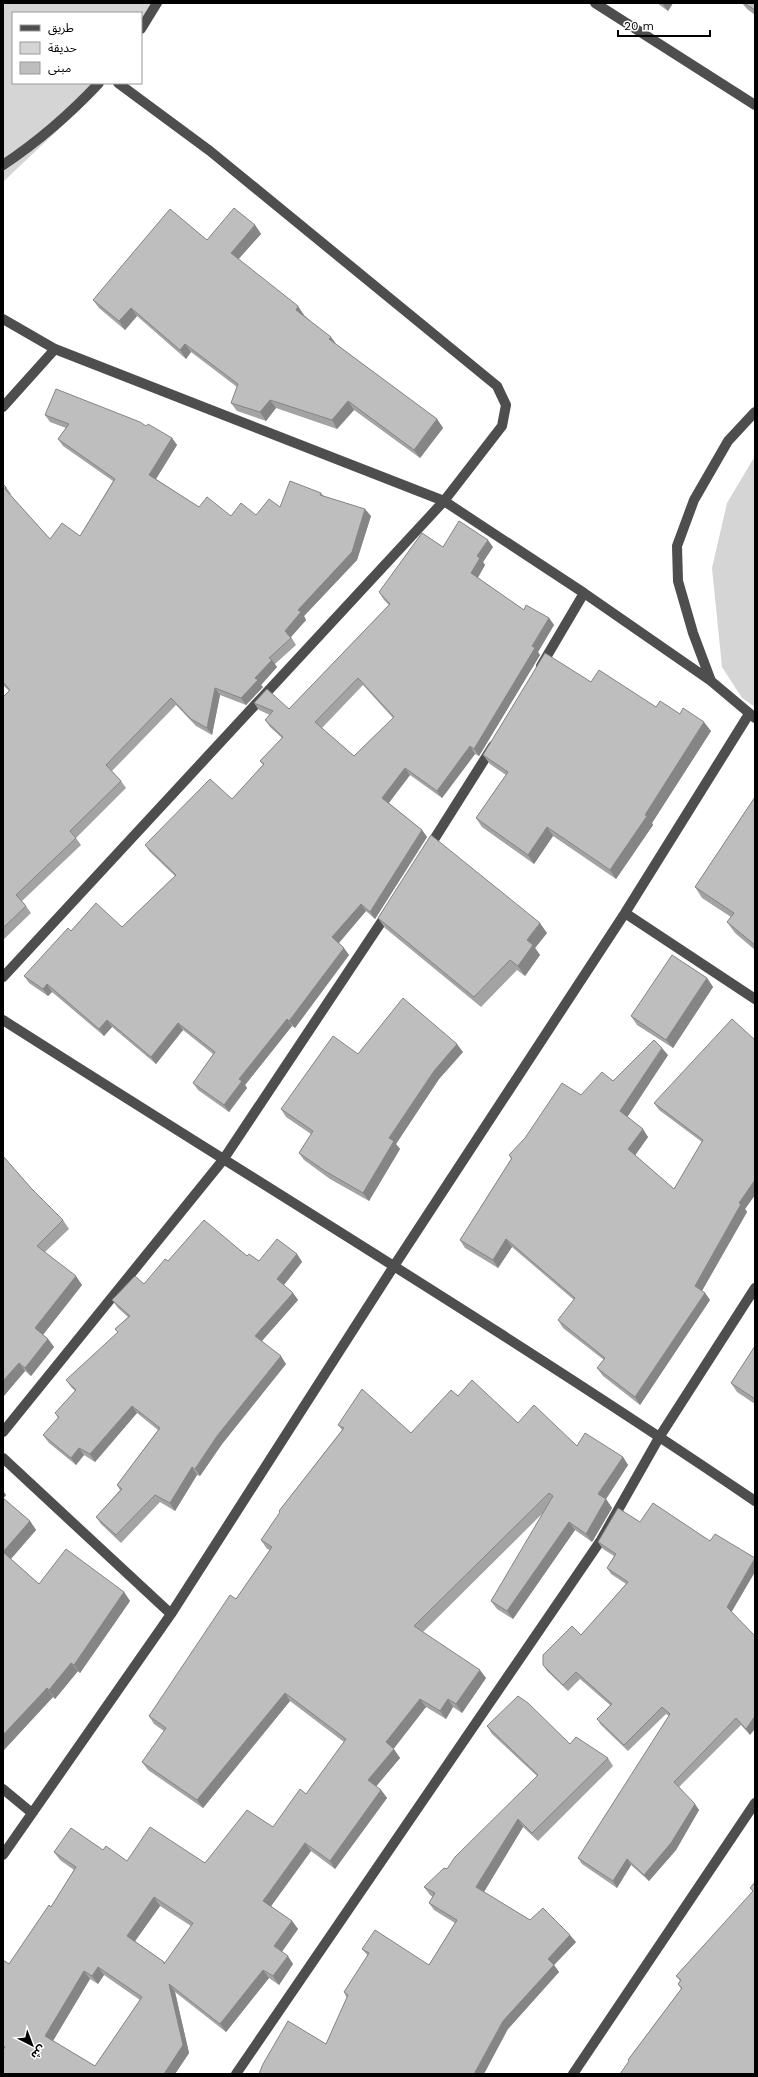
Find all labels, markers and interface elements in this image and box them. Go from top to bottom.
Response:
legend [12,12,142,84]
scale bar [618,12,710,38]
text: 20 m [624,19,654,33]
text: طريق [48,21,74,36]
text: حديقة [48,41,77,55]
text: مبنى [48,61,71,75]
north arrow [12,2025,52,2065]
text: ش [28,2042,48,2062]

